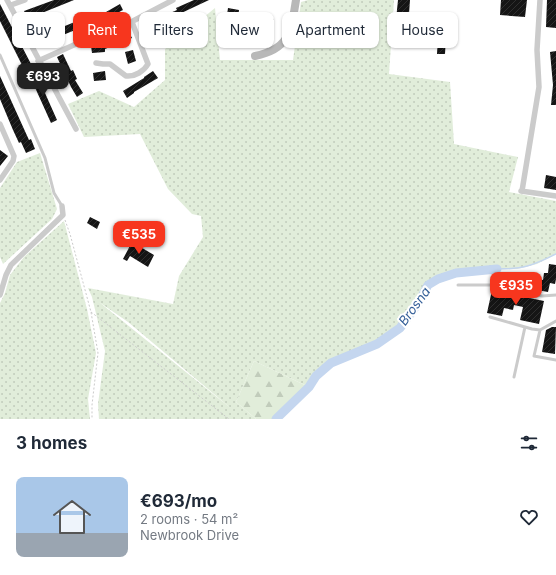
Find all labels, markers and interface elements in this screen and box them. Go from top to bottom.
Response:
chip: Buy [12,12,65,48]
chip: Rent [73,12,131,48]
chip: Filters [139,12,208,48]
chip: New [216,12,274,48]
chip: Apartment [282,12,379,48]
chip: House [387,12,458,48]
pin: €693 [19,63,67,97]
text: €693 [26,68,60,84]
pin: €535 [115,221,163,255]
text: €535 [122,226,156,242]
pin: €935 [492,272,540,306]
text: €935 [499,277,533,293]
water label: Brosna [395,284,433,328]
icon: filters [518,432,540,454]
text: 3 homes [16,433,87,453]
text: €693/mo [140,491,217,511]
icon: home [48,493,96,541]
icon: heart [518,506,540,528]
text: 2 rooms · 54 m² [140,511,238,527]
text: Newbrook Drive [140,527,239,543]

